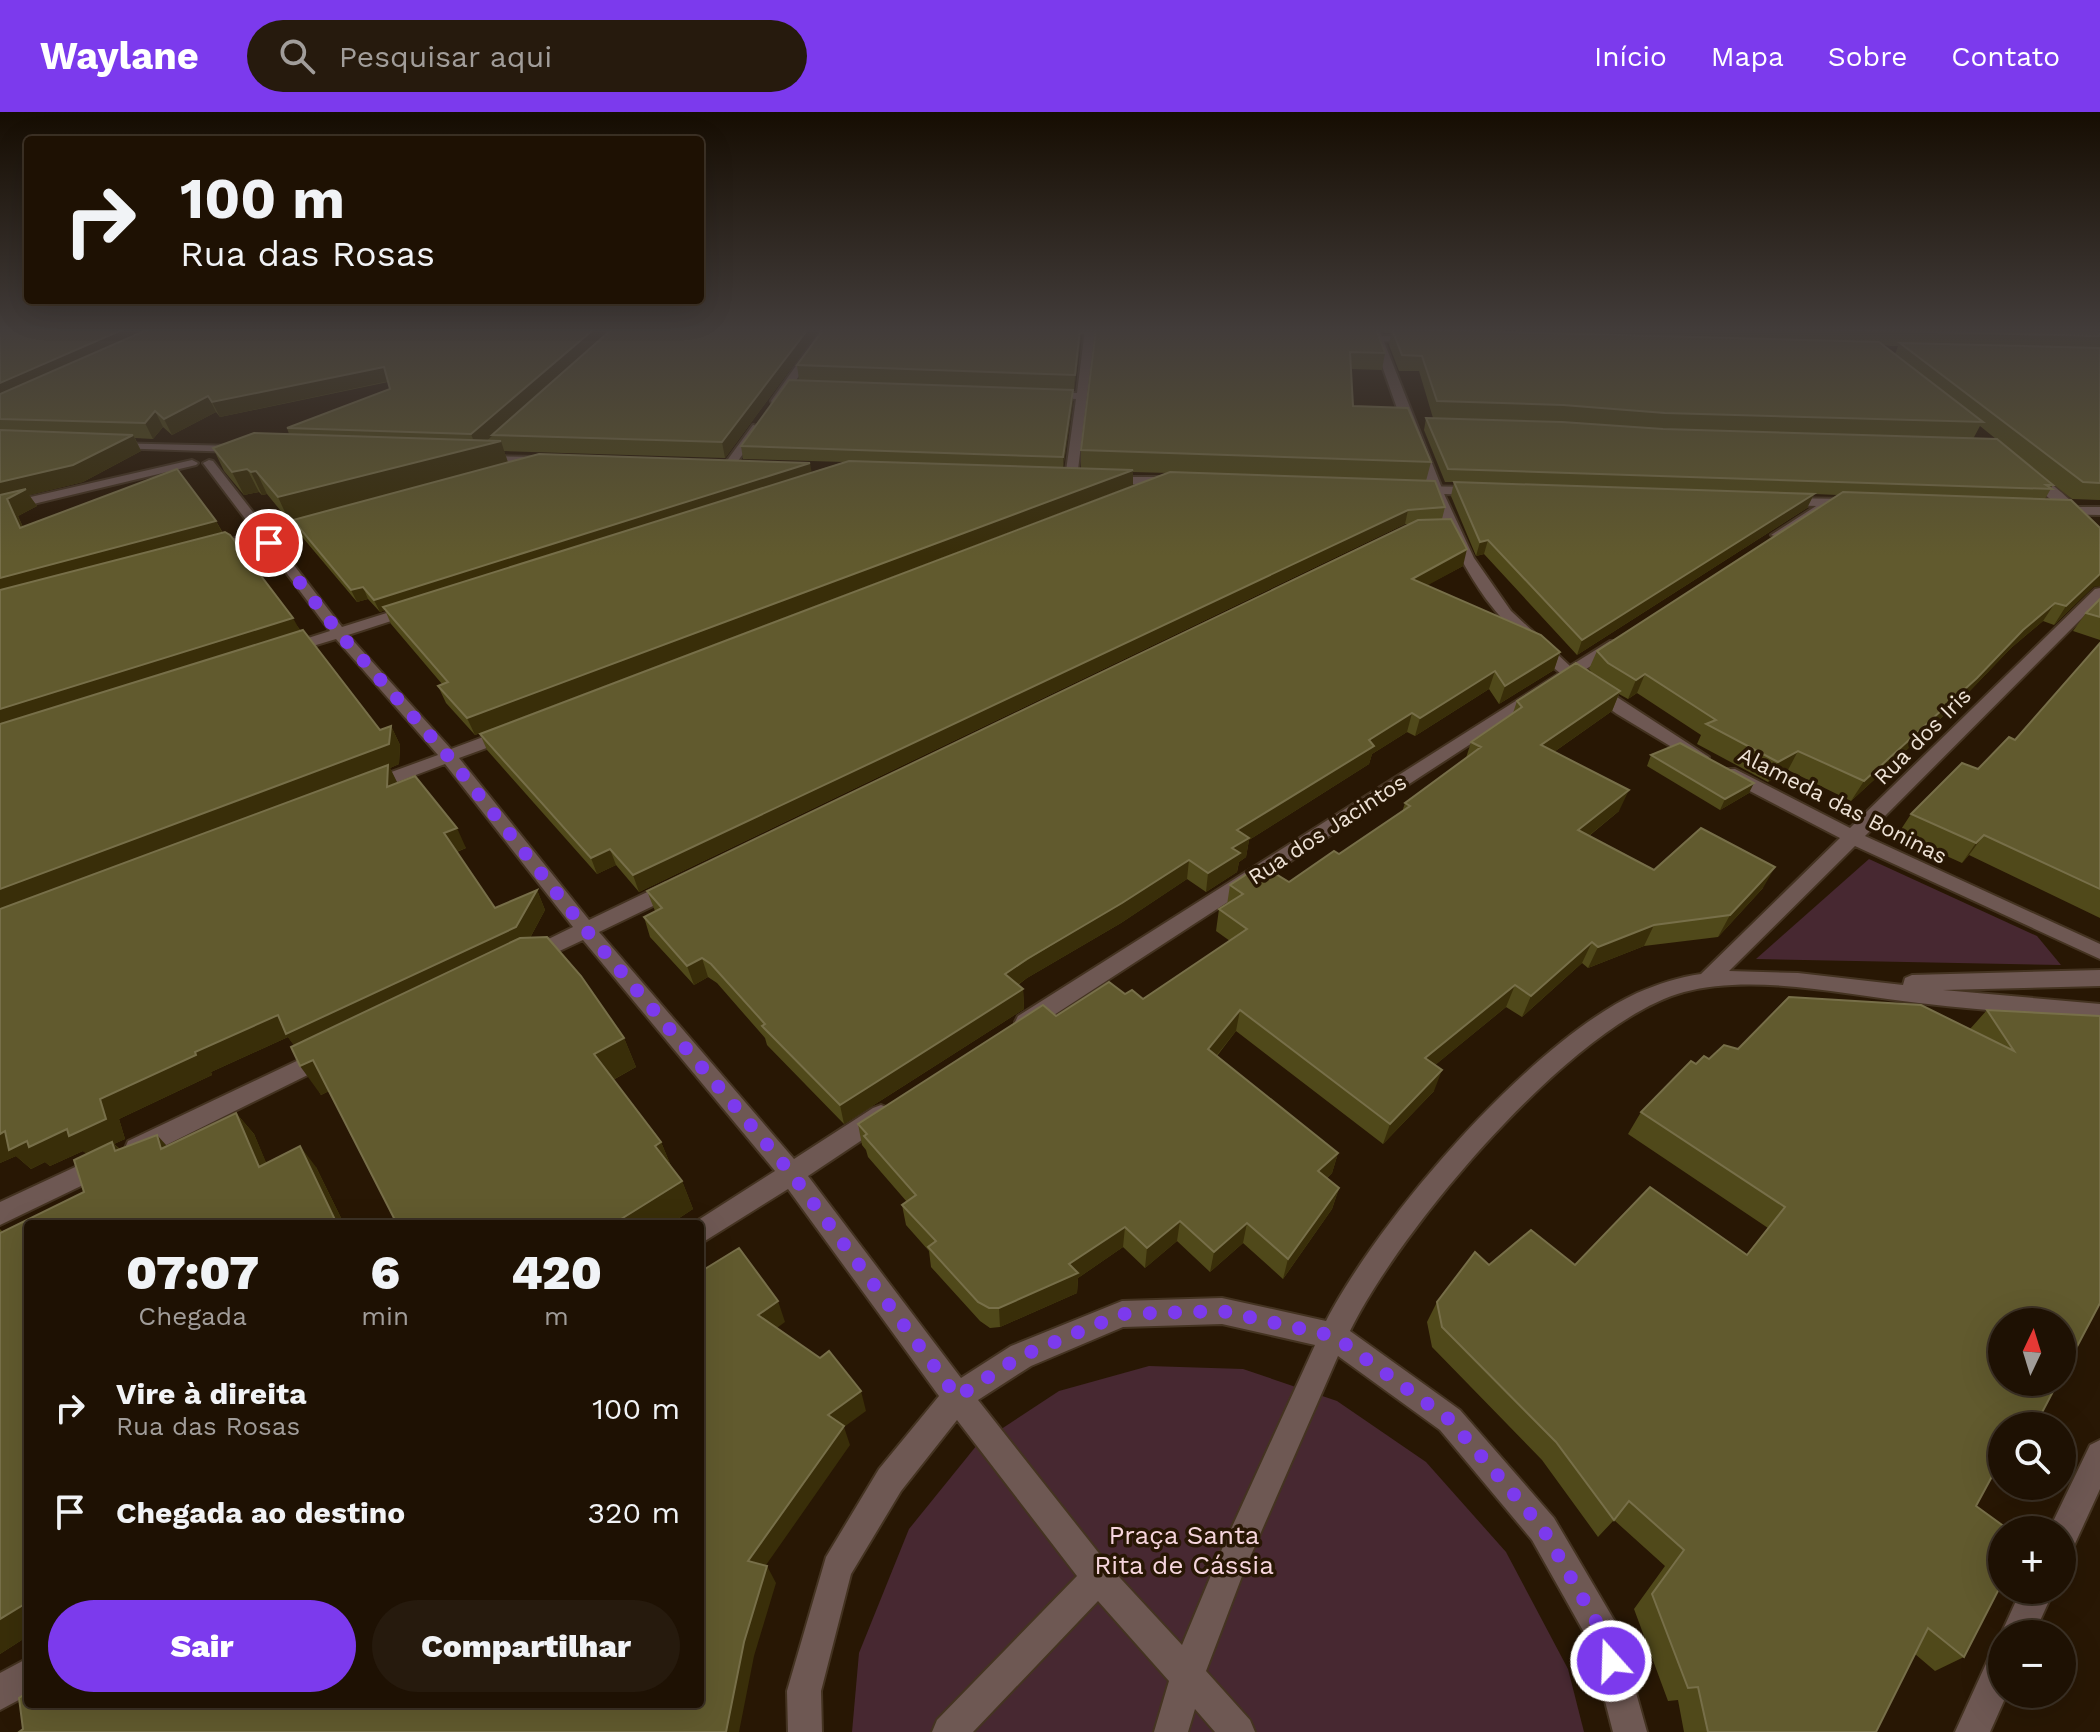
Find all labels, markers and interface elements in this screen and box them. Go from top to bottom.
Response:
search box [247,20,807,92]
text: Waylane [40,34,199,78]
icon: search [275,34,319,78]
text: Pesquisar aqui [339,39,552,74]
text: Início [1594,40,1667,73]
text: Mapa [1711,40,1784,73]
text: Sobre [1828,40,1907,73]
text: Contato [1951,40,2060,73]
text: 100 m [180,166,345,232]
icon: right [48,168,152,272]
text: Rua das Rosas [180,233,435,275]
pin [235,509,303,577]
icon: arrive [247,521,291,565]
street label: Rua dos Iris [1869,683,1976,790]
street label: Alameda das Boninas [1734,742,1951,869]
street label: Rua dos Jacintos [1244,769,1411,890]
text: 07:07 [126,1244,259,1301]
text: 6 [370,1244,400,1301]
text: 420 [511,1244,602,1301]
text: Chegada [138,1301,247,1331]
text: min [361,1301,409,1331]
text: m [544,1301,569,1331]
north arrow [1988,1308,2076,1396]
map controls [1988,1308,2076,1708]
text: Vire à direita [116,1376,307,1411]
icon: right [48,1386,92,1430]
text: 100 m [592,1391,680,1426]
text: Rua das Rosas [116,1411,300,1441]
button: search [1988,1412,2076,1500]
icon: arrive [48,1490,92,1534]
text: Chegada ao destino [116,1495,405,1530]
text: 320 m [588,1495,680,1530]
button: + [1988,1516,2076,1604]
park label: Praça Santa Rita de Cássia [1094,1520,1274,1580]
button: Sair [48,1600,356,1692]
button: Compartilhar [372,1600,680,1692]
position arrow [1569,1619,1653,1703]
button: − [1988,1620,2076,1708]

